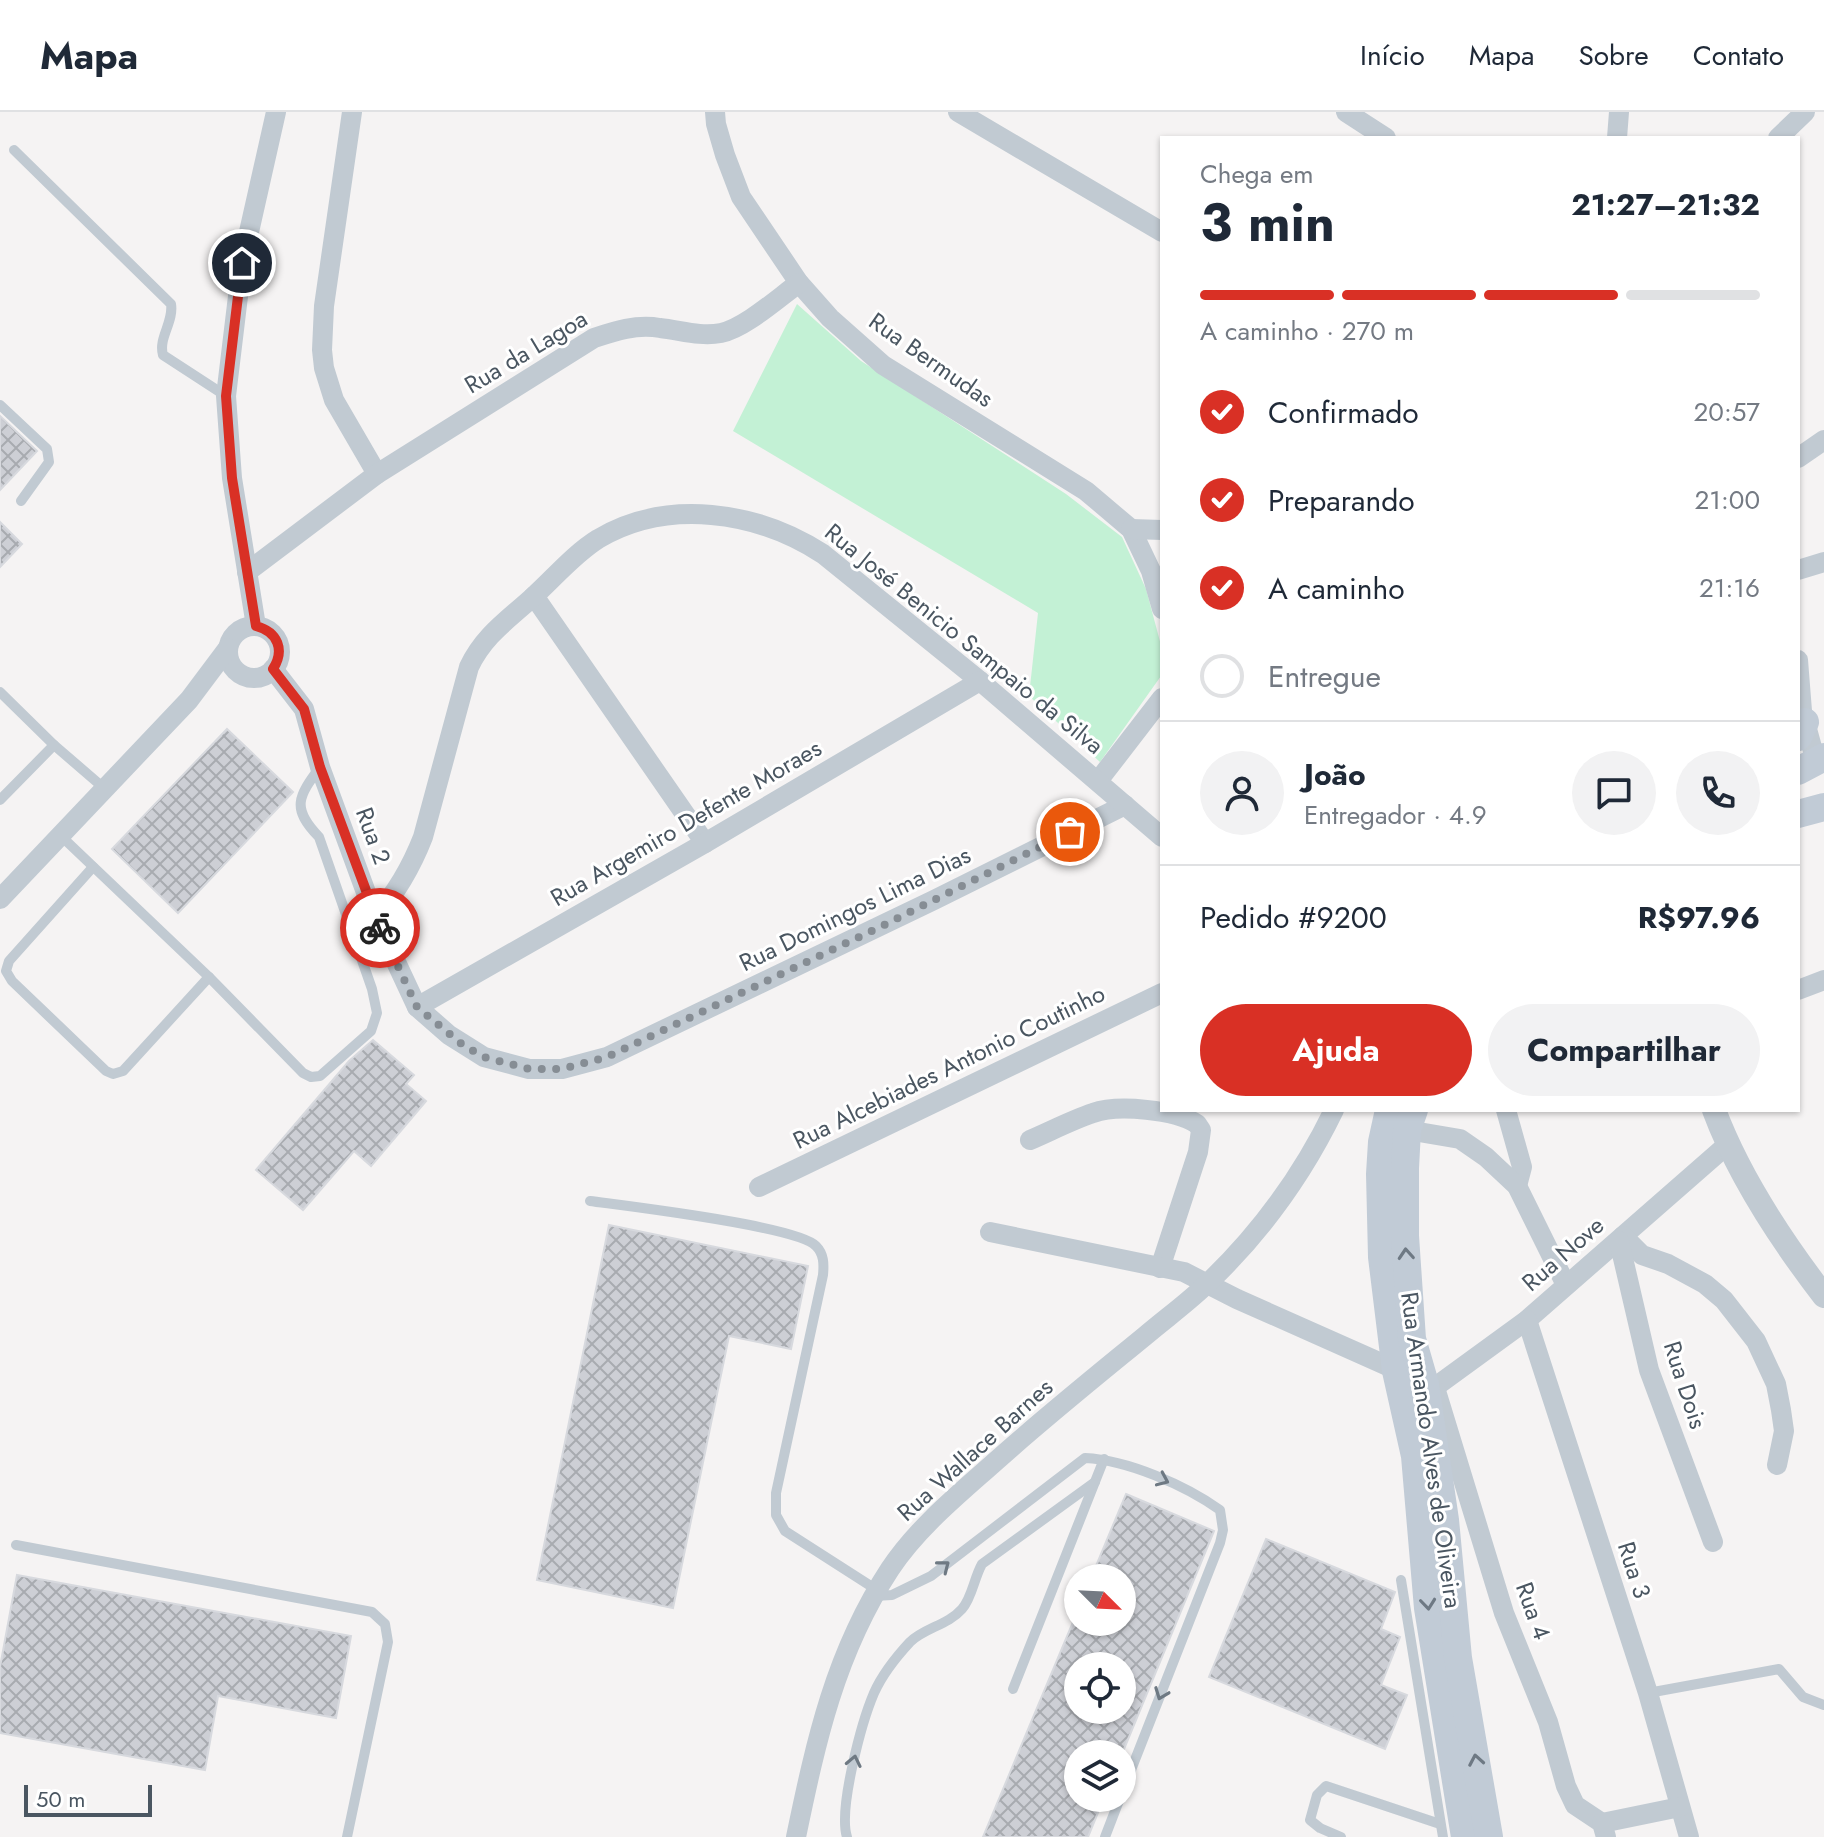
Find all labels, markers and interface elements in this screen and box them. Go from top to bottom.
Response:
text: Mapa [40,28,138,83]
text: Início [1360,35,1425,76]
text: Mapa [1469,35,1534,76]
text: Sobre [1578,35,1649,76]
text: Contato [1693,35,1784,76]
text: Chega em [1200,155,1314,193]
text: 21:27–21:32 [1571,183,1760,226]
text: 3 min [1200,185,1335,261]
pin [208,229,276,297]
icon: home [220,241,264,285]
street label: Rua da Lagoa [458,301,594,402]
street label: Rua Bermudas [862,304,1001,416]
text: A caminho · 270 m [1200,312,1414,350]
icon: check [1200,390,1244,434]
text: Confirmado [1268,391,1419,434]
text: 20:57 [1693,393,1760,431]
icon: check [1200,478,1244,522]
text: Preparando [1268,479,1415,522]
text: 21:00 [1695,481,1760,519]
street label: Rua José Benicio Sampaio da Silva [817,515,1111,762]
icon: check [1200,566,1244,610]
text: A caminho [1268,567,1405,610]
text: 21:16 [1699,569,1760,607]
text: Entregue [1268,655,1381,698]
street label: Rua Argemiro Defente Moraes [544,730,828,915]
button: person [1200,751,1284,835]
button: chat [1572,751,1656,835]
button: phone [1676,751,1760,835]
text: João [1304,753,1366,796]
text: Entregador · 4.9 [1304,796,1487,834]
pin [1036,798,1104,866]
street label: Rua 2 [347,802,400,869]
icon: bag [1048,810,1092,854]
street label: Rua Domingos Lima Dias [733,837,976,980]
courier [340,888,420,968]
text: Pedido #9200 [1200,896,1387,939]
text: R$97.96 [1638,896,1760,939]
icon: bike [358,906,402,950]
street label: Rua Alcebiades Antonio Coutinho [787,976,1111,1158]
button: Ajuda [1200,1004,1472,1096]
button: Compartilhar [1488,1004,1760,1096]
street label: Rua Nove [1514,1208,1611,1299]
one-way arrow [1398,1247,1415,1260]
street label: Rua Armando Alves de Oliveira [1392,1290,1471,1610]
street label: Rua Dois [1655,1337,1716,1433]
street label: Rua Wallace Barnes [889,1370,1060,1529]
one-way arrow [1155,1471,1169,1487]
street label: Rua 3 [1609,1537,1660,1603]
one-way arrow [935,1561,949,1576]
north arrow [1064,1564,1136,1636]
map controls [1064,1564,1136,1812]
street label: Rua 4 [1507,1577,1560,1644]
one-way arrow [1419,1597,1436,1610]
button: locate [1064,1652,1136,1724]
one-way arrow [1154,1686,1171,1700]
button: layers [1064,1740,1136,1812]
one-way arrow [1469,1753,1486,1767]
one-way arrow [845,1754,862,1767]
scale bar [24,1781,152,1817]
text: 50 m [36,1783,85,1815]

